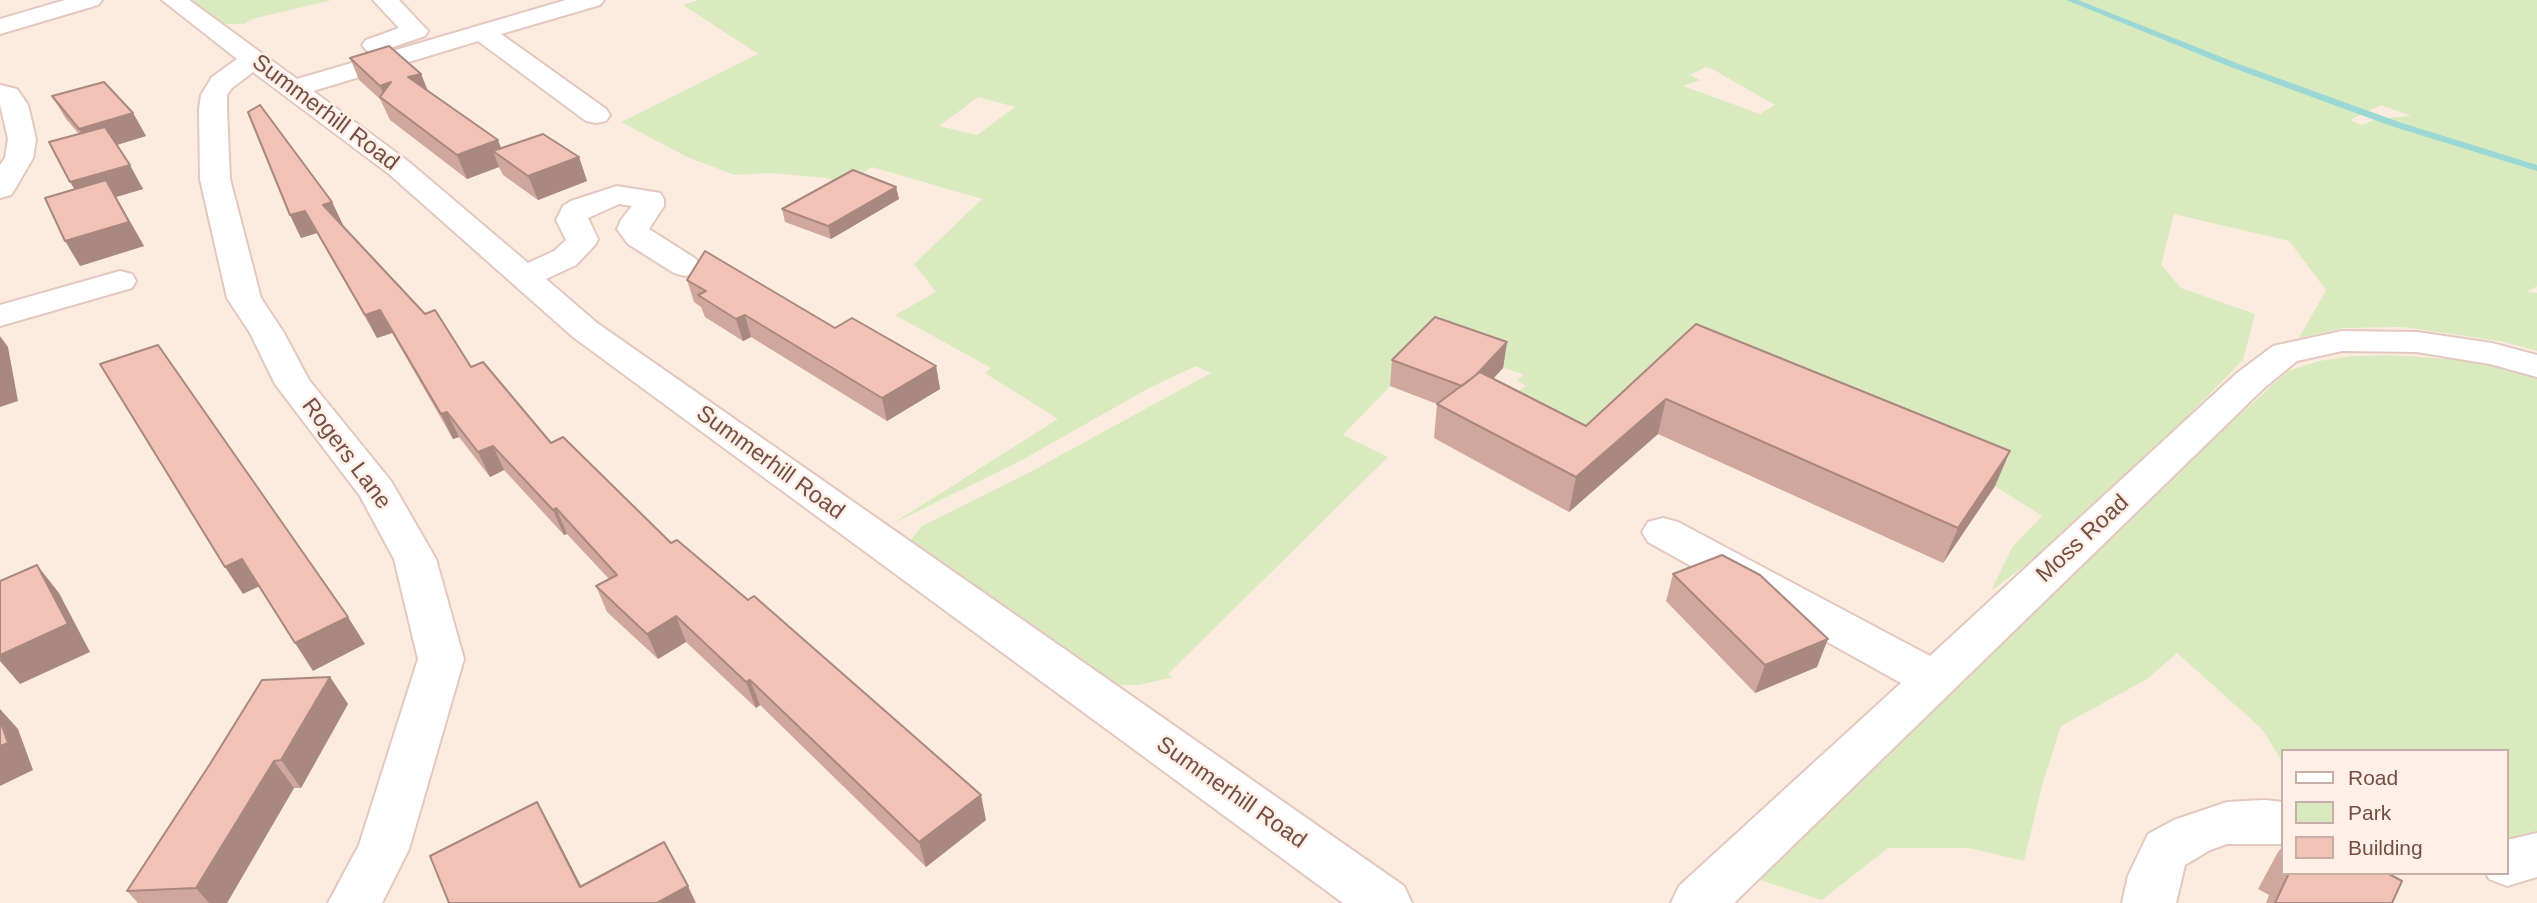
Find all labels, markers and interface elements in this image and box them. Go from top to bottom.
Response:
street label: Summerhill Road [246,49,404,177]
street label: Rogers Lane [295,393,397,515]
street label: Summerhill Road [691,400,849,526]
street label: Moss Road [2031,489,2135,589]
street label: Summerhill Road [1151,731,1311,855]
legend [2282,749,2509,875]
text: Road [2348,766,2398,789]
text: Park [2348,801,2391,824]
text: Building [2348,836,2423,859]

